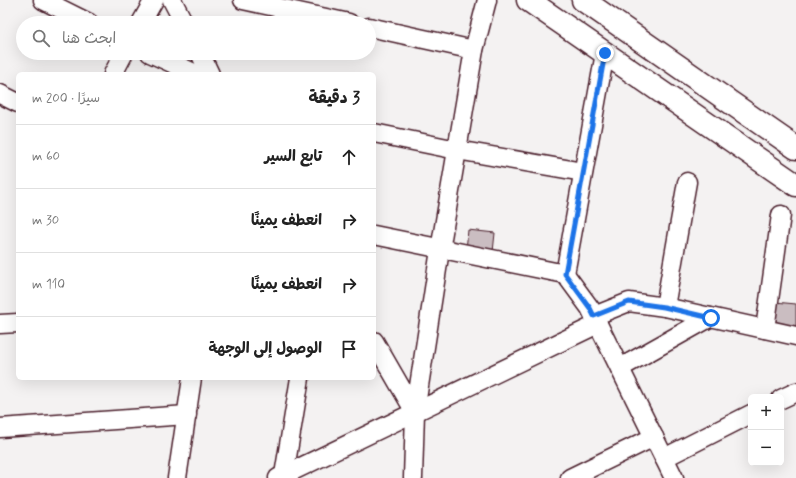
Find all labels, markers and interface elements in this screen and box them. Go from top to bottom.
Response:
search box [16,16,376,60]
icon: search [30,27,52,49]
text: ابحث هنا [62,29,116,49]
route end [596,44,614,62]
text: 3 دقيقة [309,87,360,109]
text: سيرًا · 200 m [32,90,100,107]
icon: ahead [338,146,360,168]
text: تابع السير [264,147,322,167]
text: 60 m [32,148,60,165]
icon: right [338,210,360,232]
text: انعطف يمينًا [251,211,322,231]
text: 30 m [32,212,59,229]
icon: right [338,274,360,296]
text: انعطف يمينًا [251,275,322,295]
text: 110 m [32,276,65,293]
route start [702,309,720,327]
icon: arrive [338,338,360,360]
text: الوصول إلى الوجهة [208,339,322,359]
map controls [748,394,784,466]
button: + [748,394,784,430]
button: − [748,430,784,466]

